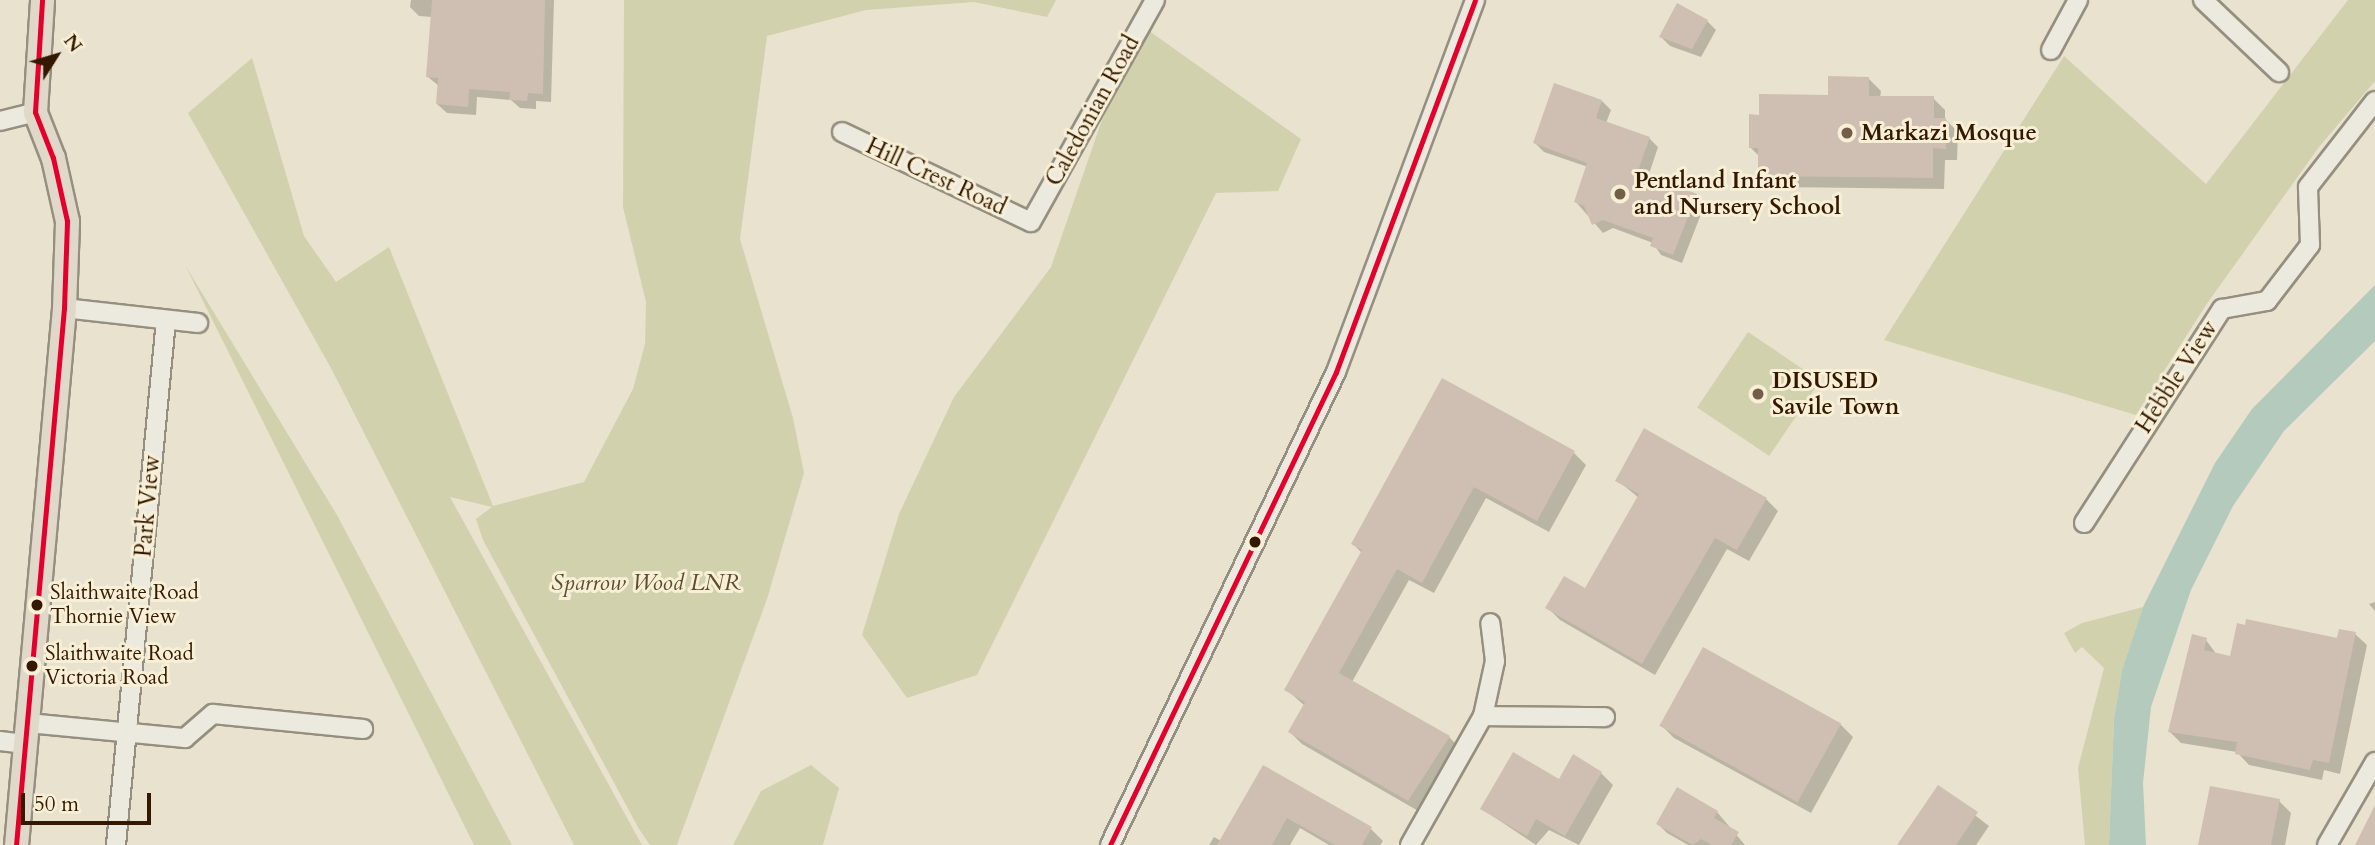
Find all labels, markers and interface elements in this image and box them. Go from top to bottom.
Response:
north arrow [21,21,91,91]
text: N [57,29,88,58]
street label: Caledonian Road [1040,31,1146,191]
place label: Markazi Mosque [1861,119,2037,147]
marker: Markazi Mosque [1839,125,1855,141]
street label: Hill Crest Road [861,132,1011,222]
place label: Pentland Infant and Nursery School [1634,167,1841,221]
marker: Pentland Infant and Nursery School [1612,186,1628,202]
street label: Hebble View [2130,315,2224,439]
place label: DISUSED Savile Town [1772,367,1899,421]
marker: DISUSED Savile Town [1750,386,1766,402]
street label: Park View [130,454,166,558]
unlabelled marker [1248,535,1262,549]
park label: Sparrow Wood LNR [551,569,741,597]
place label: Slaithwaite Road Thornie View [50,580,199,630]
marker: Slaithwaite Road Thornie View [30,598,44,612]
place label: Slaithwaite Road Victoria Road [45,641,194,691]
marker: Slaithwaite Road Victoria Road [25,659,39,673]
scale bar [24,778,154,822]
text: 50 m [34,790,79,819]

